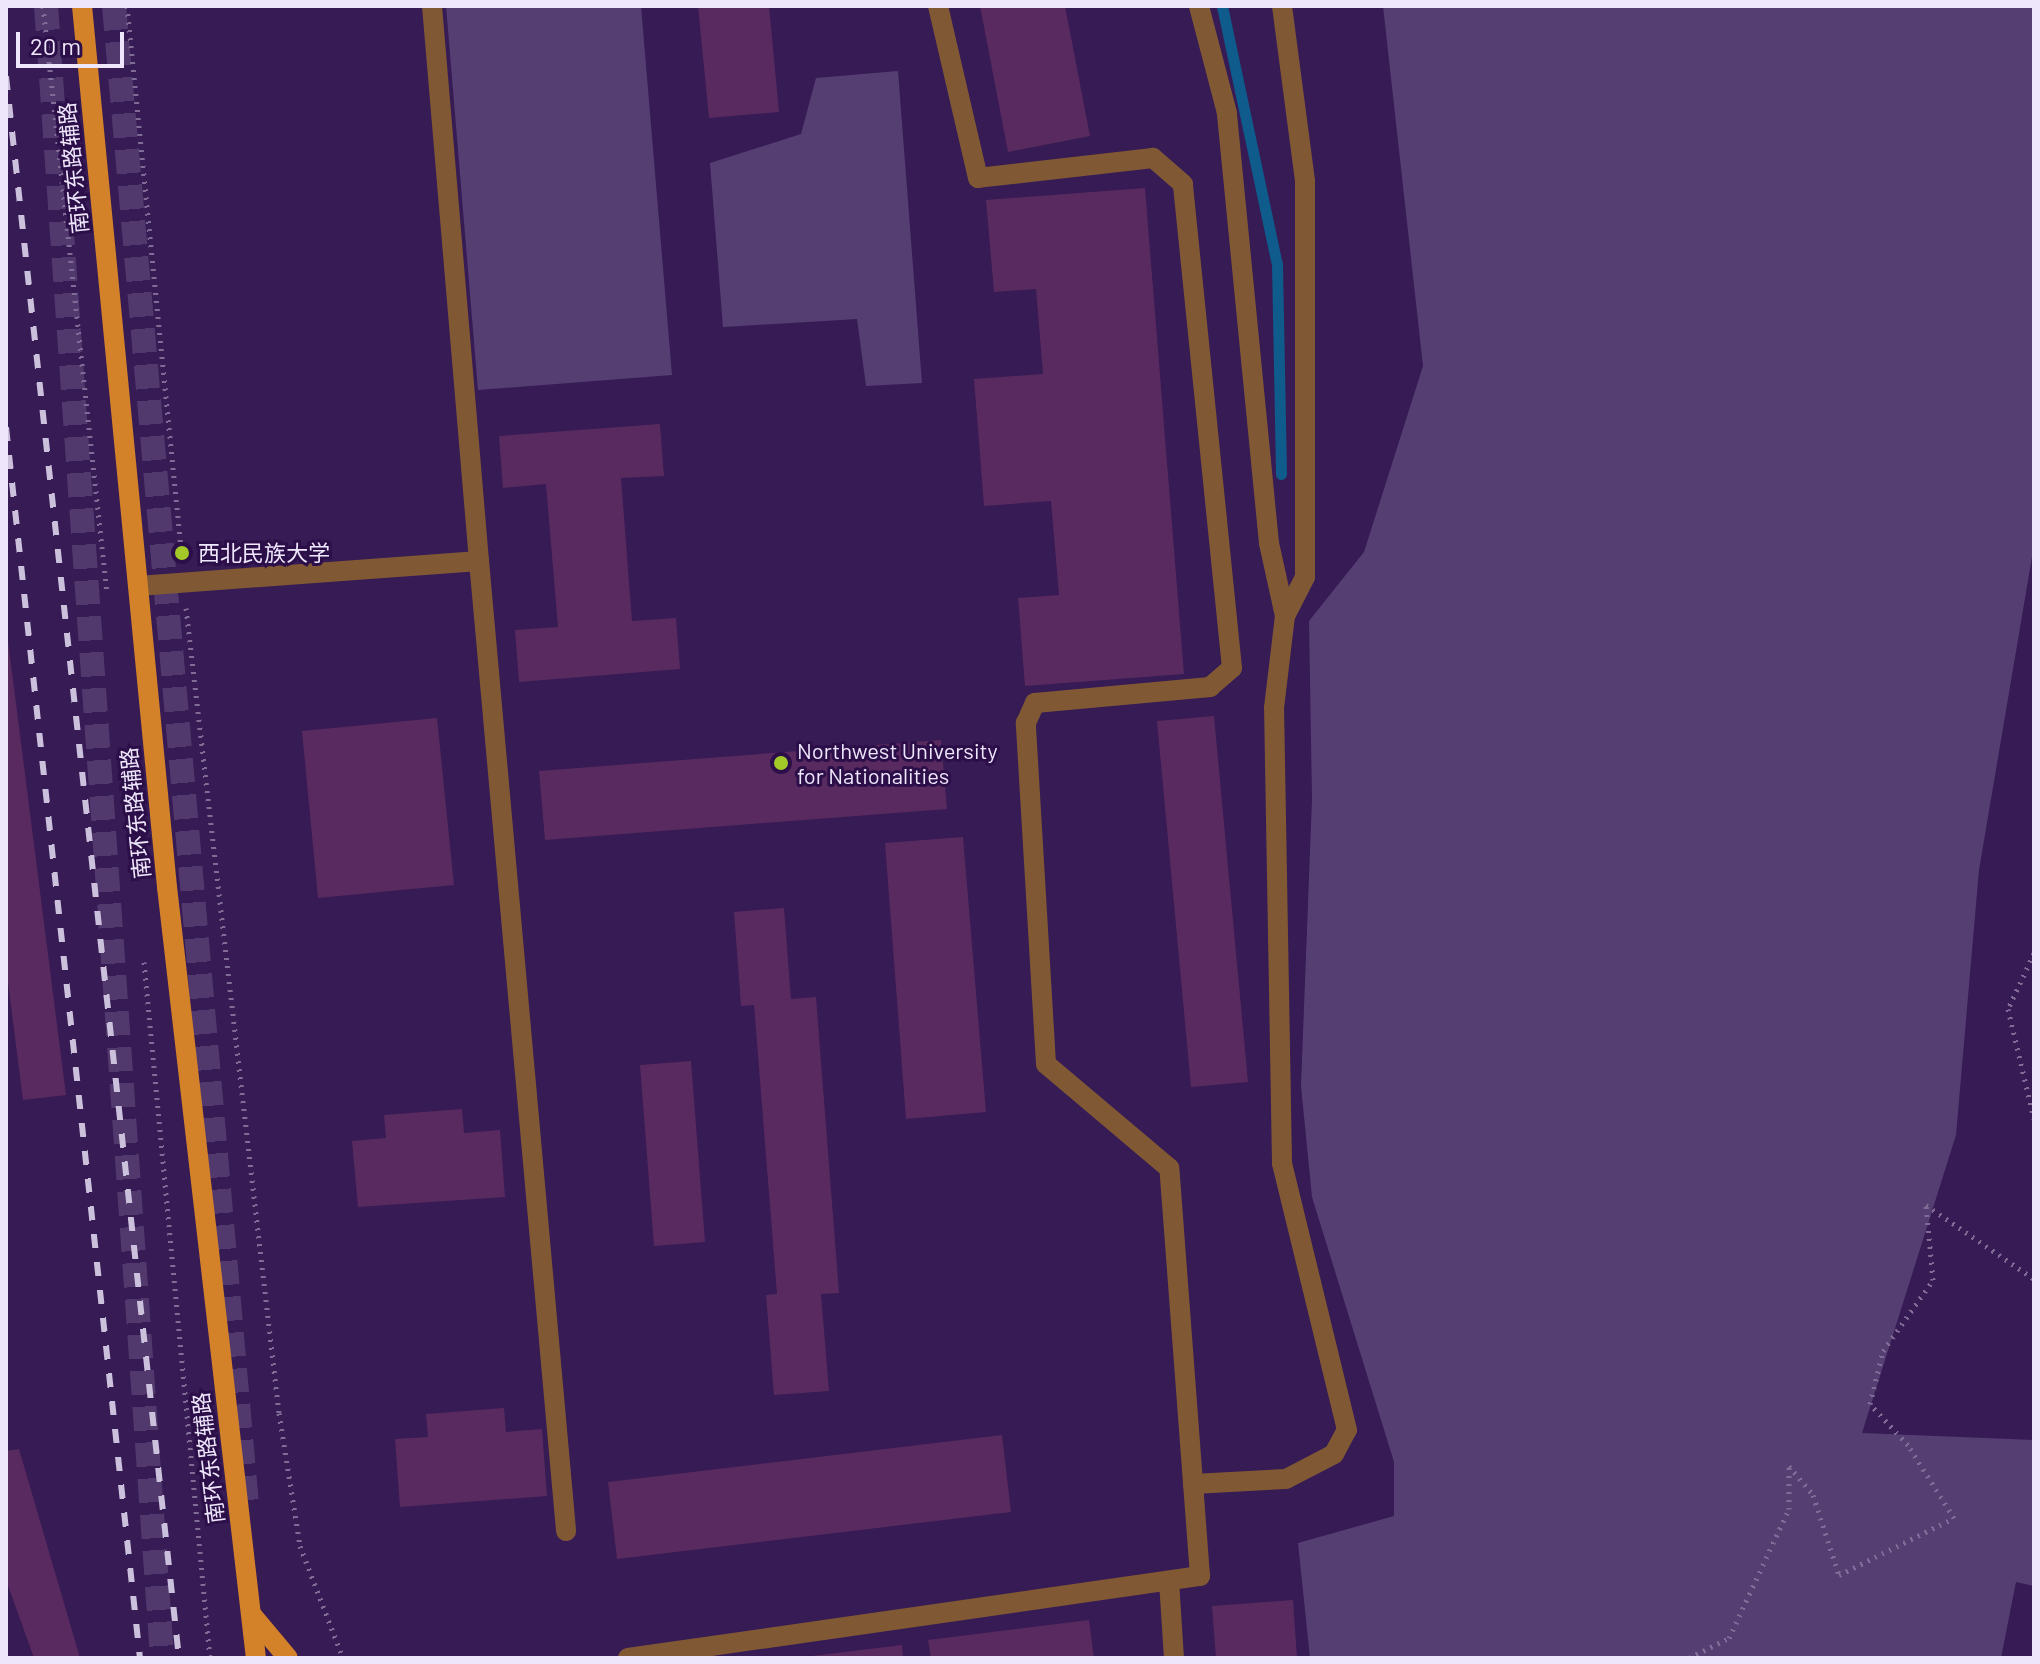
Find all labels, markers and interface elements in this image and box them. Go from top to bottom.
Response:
scale bar [20,16,128,66]
text: 20 m [30,31,81,60]
street label: 南环东路辅路 [53,101,93,235]
place label: 西北民族大学 [198,540,330,566]
marker: 西北民族大学 [173,544,191,562]
place label: Northwest University for Nationalities [797,737,998,788]
street label: 南环东路辅路 [115,746,155,880]
marker: Northwest University for Nationalities [772,754,790,772]
street label: 南环东路辅路 [187,1391,229,1525]

